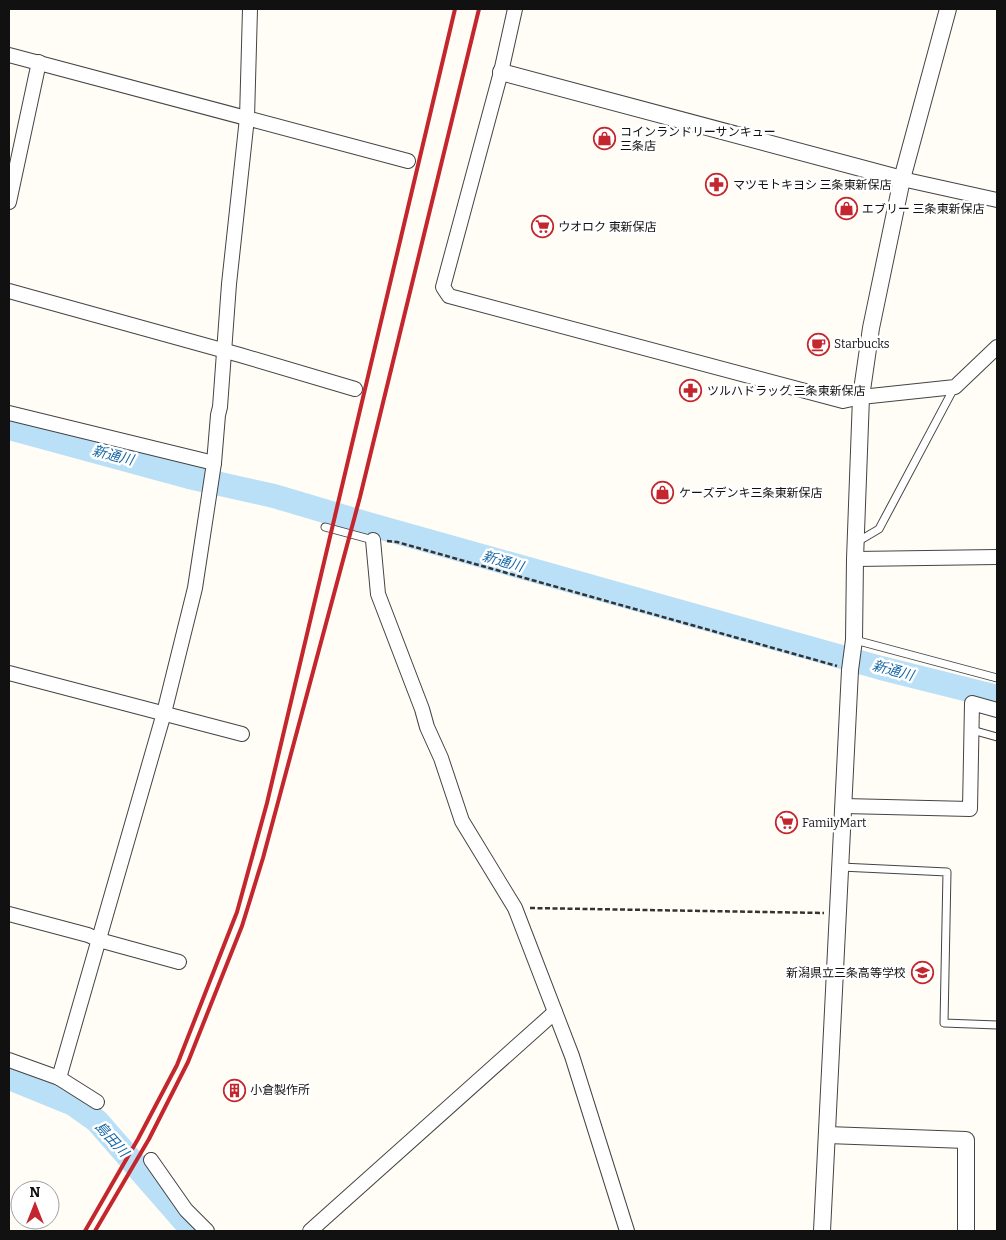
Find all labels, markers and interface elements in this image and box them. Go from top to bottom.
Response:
place label: コインランドリーサンキュー 三条店 [620,125,776,153]
shop icon: コインランドリーサンキュー 三条店 [592,127,616,151]
pharmacy icon: マツモトキヨシ 三条東新保店 [705,173,729,197]
place label: マツモトキヨシ 三条東新保店 [733,178,891,192]
shop icon: エブリー 三条東新保店 [834,197,858,221]
place label: エブリー 三条東新保店 [862,202,984,216]
supermarket icon: ウオロク 東新保店 [530,215,554,239]
place label: ウオロク 東新保店 [558,220,656,234]
cafe icon: Starbucks [806,332,830,356]
place label: Starbucks [834,337,890,351]
pharmacy icon: ツルハドラッグ 三条東新保店 [679,379,703,403]
place label: ツルハドラッグ 三条東新保店 [707,384,865,398]
water label: 新通川 [90,442,137,469]
shop icon: ケーズデンキ三条東新保店 [651,481,675,505]
place label: ケーズデンキ三条東新保店 [679,486,822,500]
water label: 新通川 [480,548,527,576]
water label: 新通川 [870,657,917,685]
supermarket icon: FamilyMart [774,811,798,835]
place label: FamilyMart [802,816,867,830]
school or university icon: 新潟県立三条高等学校 [910,961,934,985]
place label: 新潟県立三条高等学校 [786,966,906,980]
building icon: 小倉製作所 [222,1078,246,1102]
place label: 小倉製作所 [250,1083,310,1097]
water label: 島田川 [91,1118,133,1162]
north arrow [10,1180,60,1230]
text: N [30,1184,41,1201]

